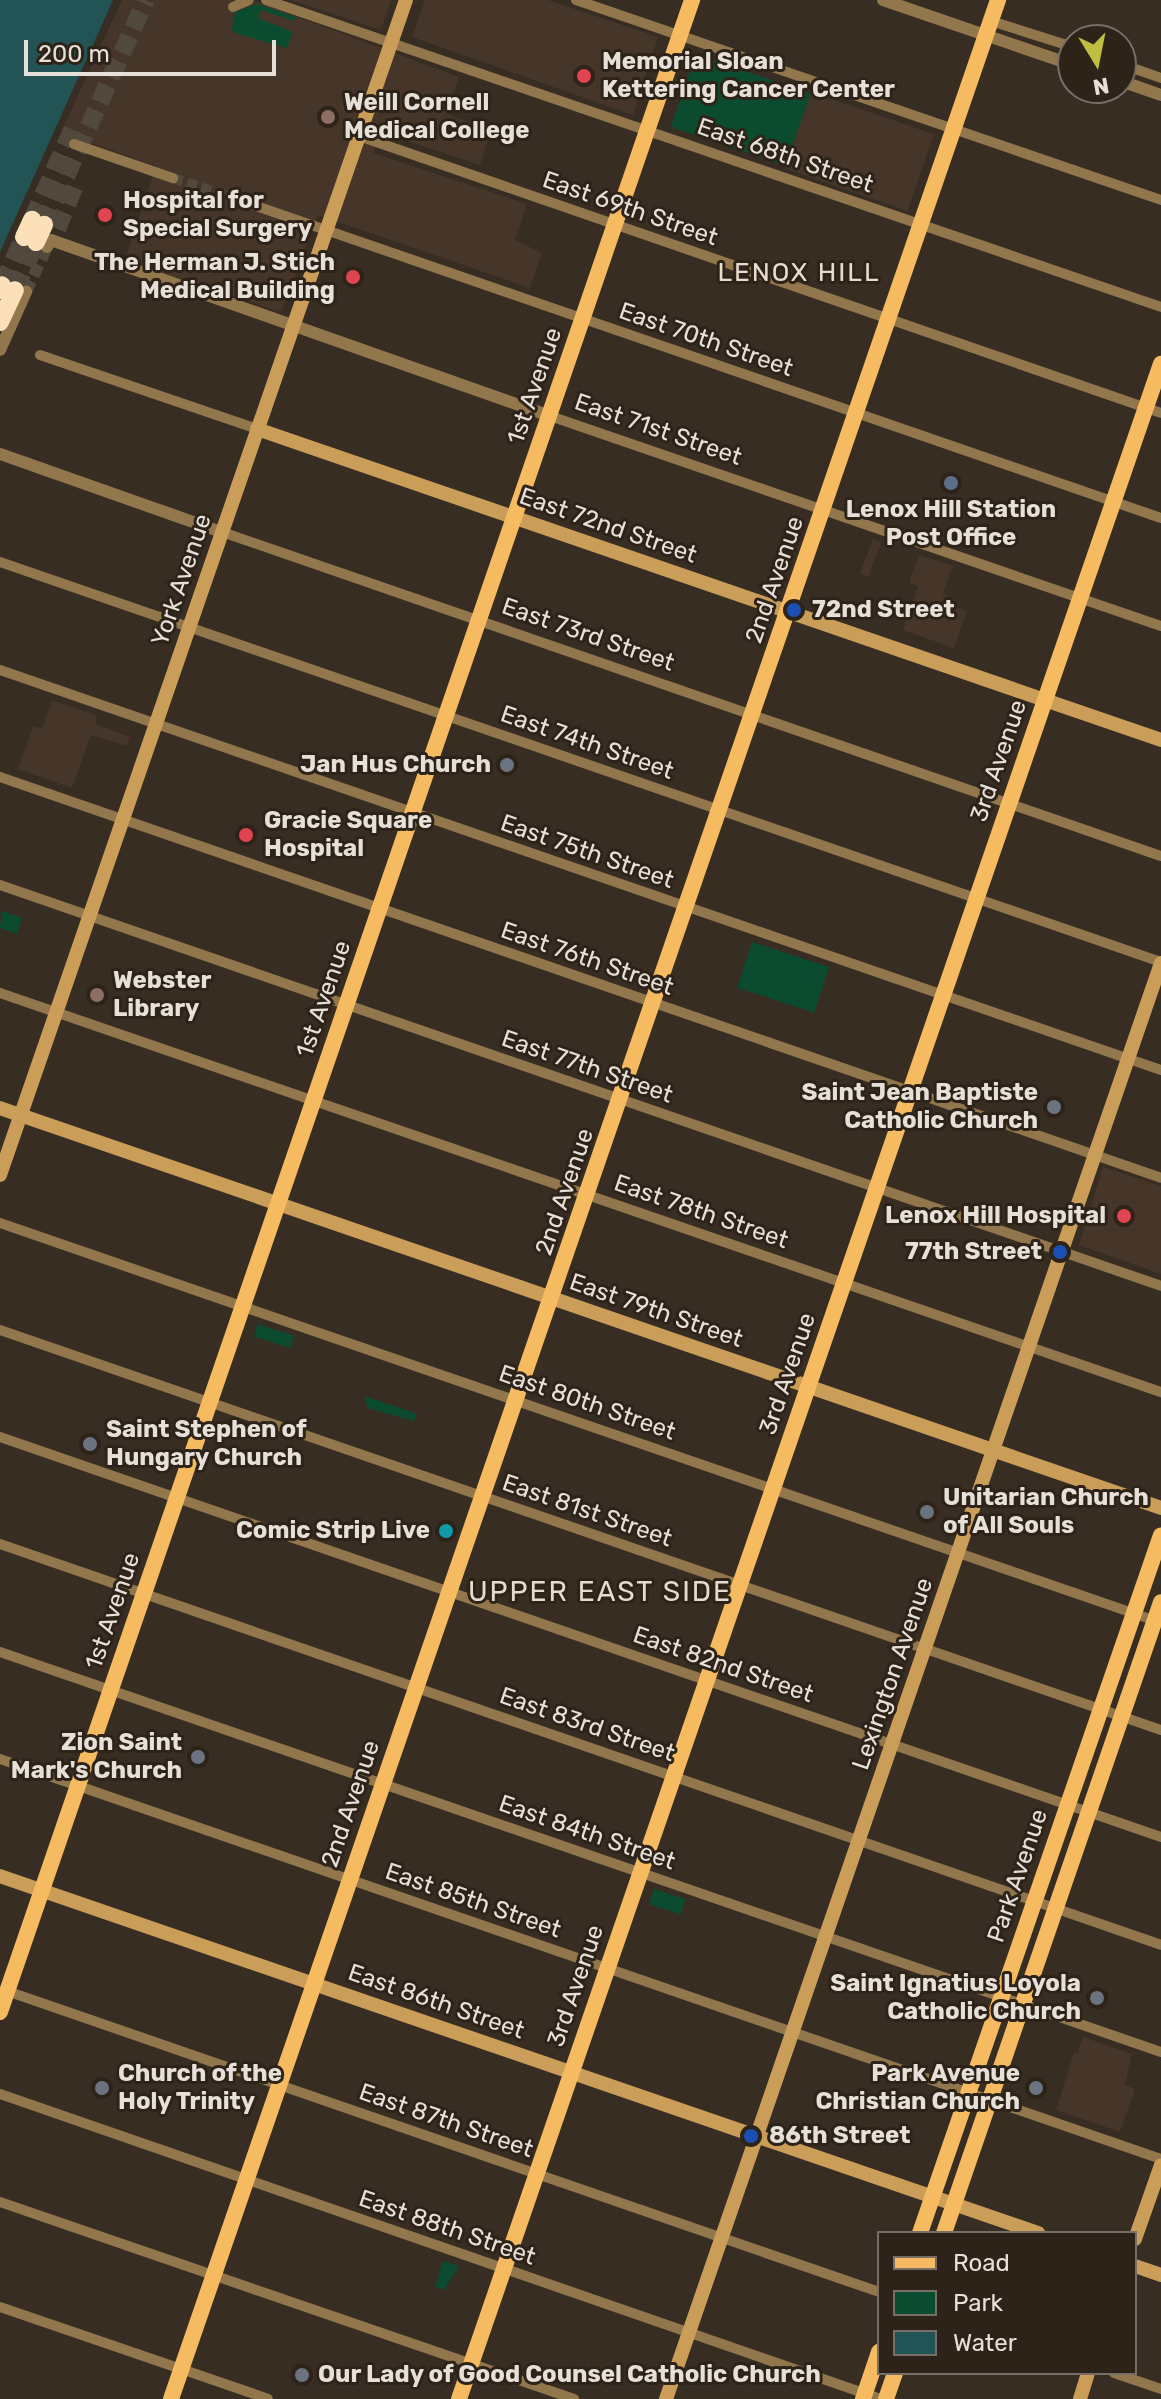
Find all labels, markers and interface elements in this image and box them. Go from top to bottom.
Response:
scale bar [28,24,280,74]
north arrow [1057,24,1137,104]
text: 200 m [38,40,110,68]
place label: Memorial Sloan Kettering Cancer Center [602,48,895,104]
marker: Memorial Sloan Kettering Cancer Center [573,65,595,87]
text: N [1091,71,1111,101]
place label: Weill Cornell Medical College [344,89,529,145]
marker: Weill Cornell Medical College [319,108,337,126]
street label: East 68th Street [693,112,877,200]
street label: East 69th Street [539,166,721,252]
place label: Hospital for Special Surgery [123,187,312,243]
marker: Hospital for Special Surgery [94,204,116,226]
place label: The Herman J. Stich Medical Building [94,249,335,305]
district label: LENOX HILL [717,257,881,289]
marker: The Herman J. Stich Medical Building [342,266,364,288]
street label: East 70th Street [615,297,797,383]
street label: 1st Avenue [502,324,568,448]
street label: East 71st Street [571,388,745,472]
marker: Lenox Hill Station Post Office [942,474,960,492]
street label: East 72nd Street [515,482,701,570]
place label: Lenox Hill Station Post Office [846,496,1056,552]
street label: York Avenue [146,510,218,650]
street label: 2nd Avenue [740,513,810,647]
street label: East 73rd Street [498,592,678,678]
place label: 72nd Street [812,596,955,624]
marker: 72nd Street [783,599,805,621]
street label: 3rd Avenue [965,696,1033,826]
street label: East 74th Street [497,700,677,786]
place label: Jan Hus Church [300,751,491,779]
marker: Jan Hus Church [498,756,516,774]
place label: Gracie Square Hospital [264,807,432,863]
street label: East 75th Street [497,809,677,895]
marker: Gracie Square Hospital [235,824,257,846]
street label: East 76th Street [497,916,677,1002]
street label: 1st Avenue [291,937,357,1061]
place label: Webster Library [113,967,211,1023]
marker: Webster Library [88,986,106,1004]
street label: East 77th Street [498,1024,676,1110]
place label: Saint Jean Baptiste Catholic Church [801,1079,1038,1135]
marker: Saint Jean Baptiste Catholic Church [1045,1098,1063,1116]
street label: 2nd Avenue [530,1125,600,1259]
street label: East 78th Street [610,1169,792,1255]
place label: Lenox Hill Hospital [885,1202,1106,1230]
marker: Lenox Hill Hospital [1113,1205,1135,1227]
place label: 77th Street [905,1238,1042,1266]
marker: 77th Street [1049,1241,1071,1263]
street label: East 79th Street [566,1268,746,1354]
street label: 3rd Avenue [754,1309,822,1439]
street label: East 80th Street [495,1359,679,1447]
place label: Saint Stephen of Hungary Church [106,1416,307,1472]
marker: Saint Stephen of Hungary Church [81,1435,99,1453]
street label: East 81st Street [498,1468,676,1554]
place label: Unitarian Church of All Souls [943,1484,1149,1540]
marker: Unitarian Church of All Souls [918,1503,936,1521]
place label: Comic Strip Live [236,1517,430,1545]
marker: Comic Strip Live [437,1522,455,1540]
street label: 1st Avenue [80,1549,146,1673]
street label: Lexington Avenue [847,1574,939,1774]
district label: UPPER EAST SIDE [468,1575,732,1609]
street label: East 82nd Street [629,1621,817,1709]
street label: East 83rd Street [496,1682,678,1768]
place label: Zion Saint Mark's Church [11,1729,182,1785]
street label: 2nd Avenue [316,1737,386,1871]
marker: Zion Saint Mark's Church [189,1748,207,1766]
street label: East 84th Street [495,1789,679,1877]
street label: Park Avenue [982,1805,1054,1947]
street label: East 85th Street [381,1857,565,1945]
street label: 3rd Avenue [542,1921,610,2051]
street label: East 86th Street [344,1958,528,2046]
place label: Saint Ignatius Loyola Catholic Church [830,1970,1081,2026]
marker: Saint Ignatius Loyola Catholic Church [1088,1989,1106,2007]
place label: Church of the Holy Trinity [118,2060,283,2116]
place label: Park Avenue Christian Church [815,2060,1020,2116]
street label: East 87th Street [355,2078,537,2164]
marker: Church of the Holy Trinity [93,2079,111,2097]
marker: Park Avenue Christian Church [1027,2079,1045,2097]
place label: 86th Street [769,2122,910,2150]
marker: 86th Street [740,2125,762,2147]
street label: East 88th Street [355,2184,539,2272]
legend [877,2231,1137,2375]
text: Road [953,2249,1010,2277]
text: Park [953,2289,1003,2317]
text: Water [953,2329,1017,2357]
place label: Our Lady of Good Counsel Catholic Church [318,2361,822,2389]
marker: Our Lady of Good Counsel Catholic Church [293,2366,311,2384]

